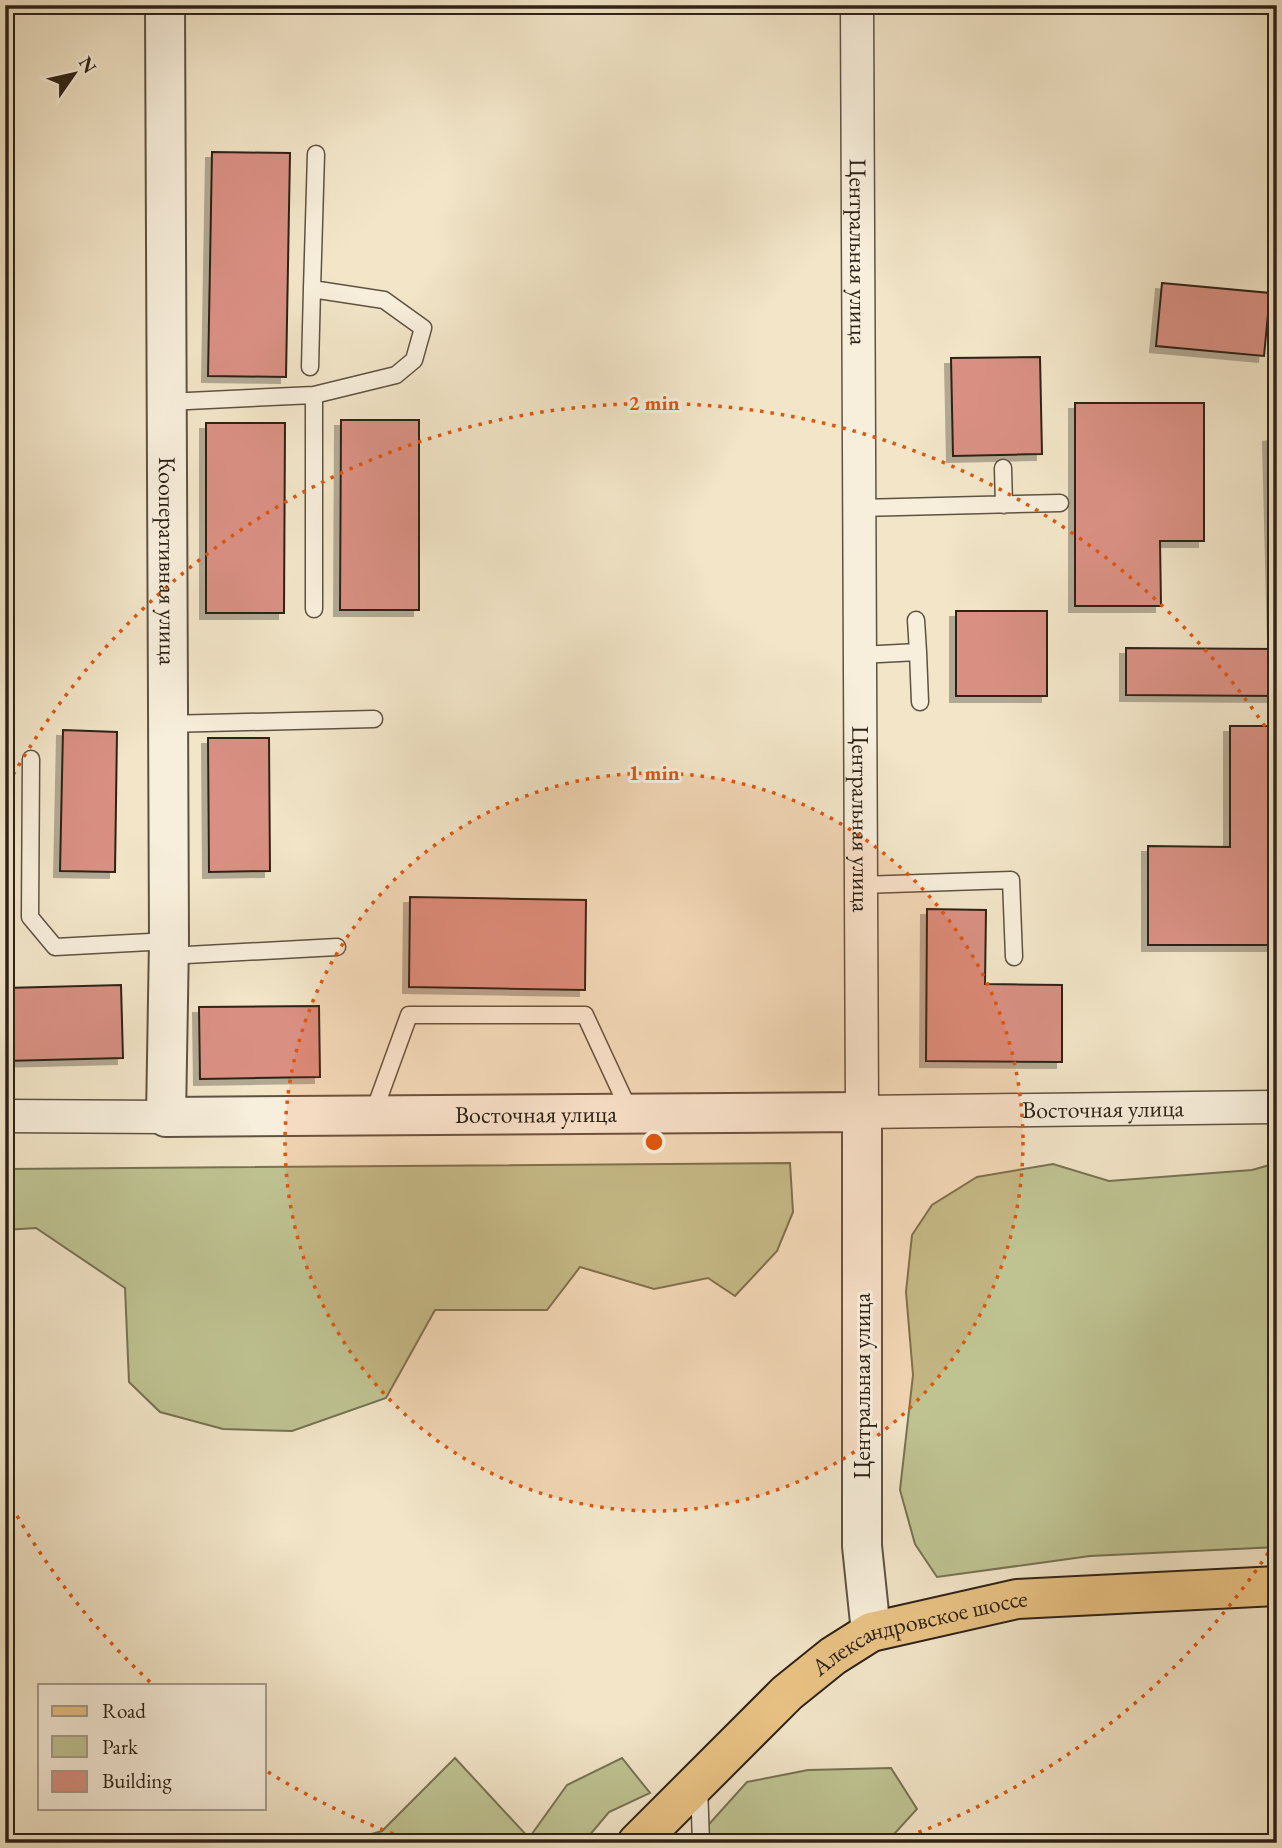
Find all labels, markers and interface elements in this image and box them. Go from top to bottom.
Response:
north arrow [38,38,108,108]
text: N [73,51,103,79]
street label: Центральная улица [843,159,875,346]
text: 2 min [628,389,680,416]
street label: Кооперативная улица [152,457,184,666]
street label: Центральная улица [845,726,877,913]
text: 1 min [628,759,680,786]
street label: Восточная улица [1022,1092,1185,1125]
street label: Восточная улица [455,1098,617,1130]
centre of rings [642,1130,666,1154]
street label: Центральная улица [846,1292,877,1479]
street label: Александровское шоссе [804,1582,1028,1683]
legend [38,1684,266,1810]
text: Road [102,1697,146,1724]
text: Park [102,1733,139,1760]
text: Building [102,1767,172,1794]

